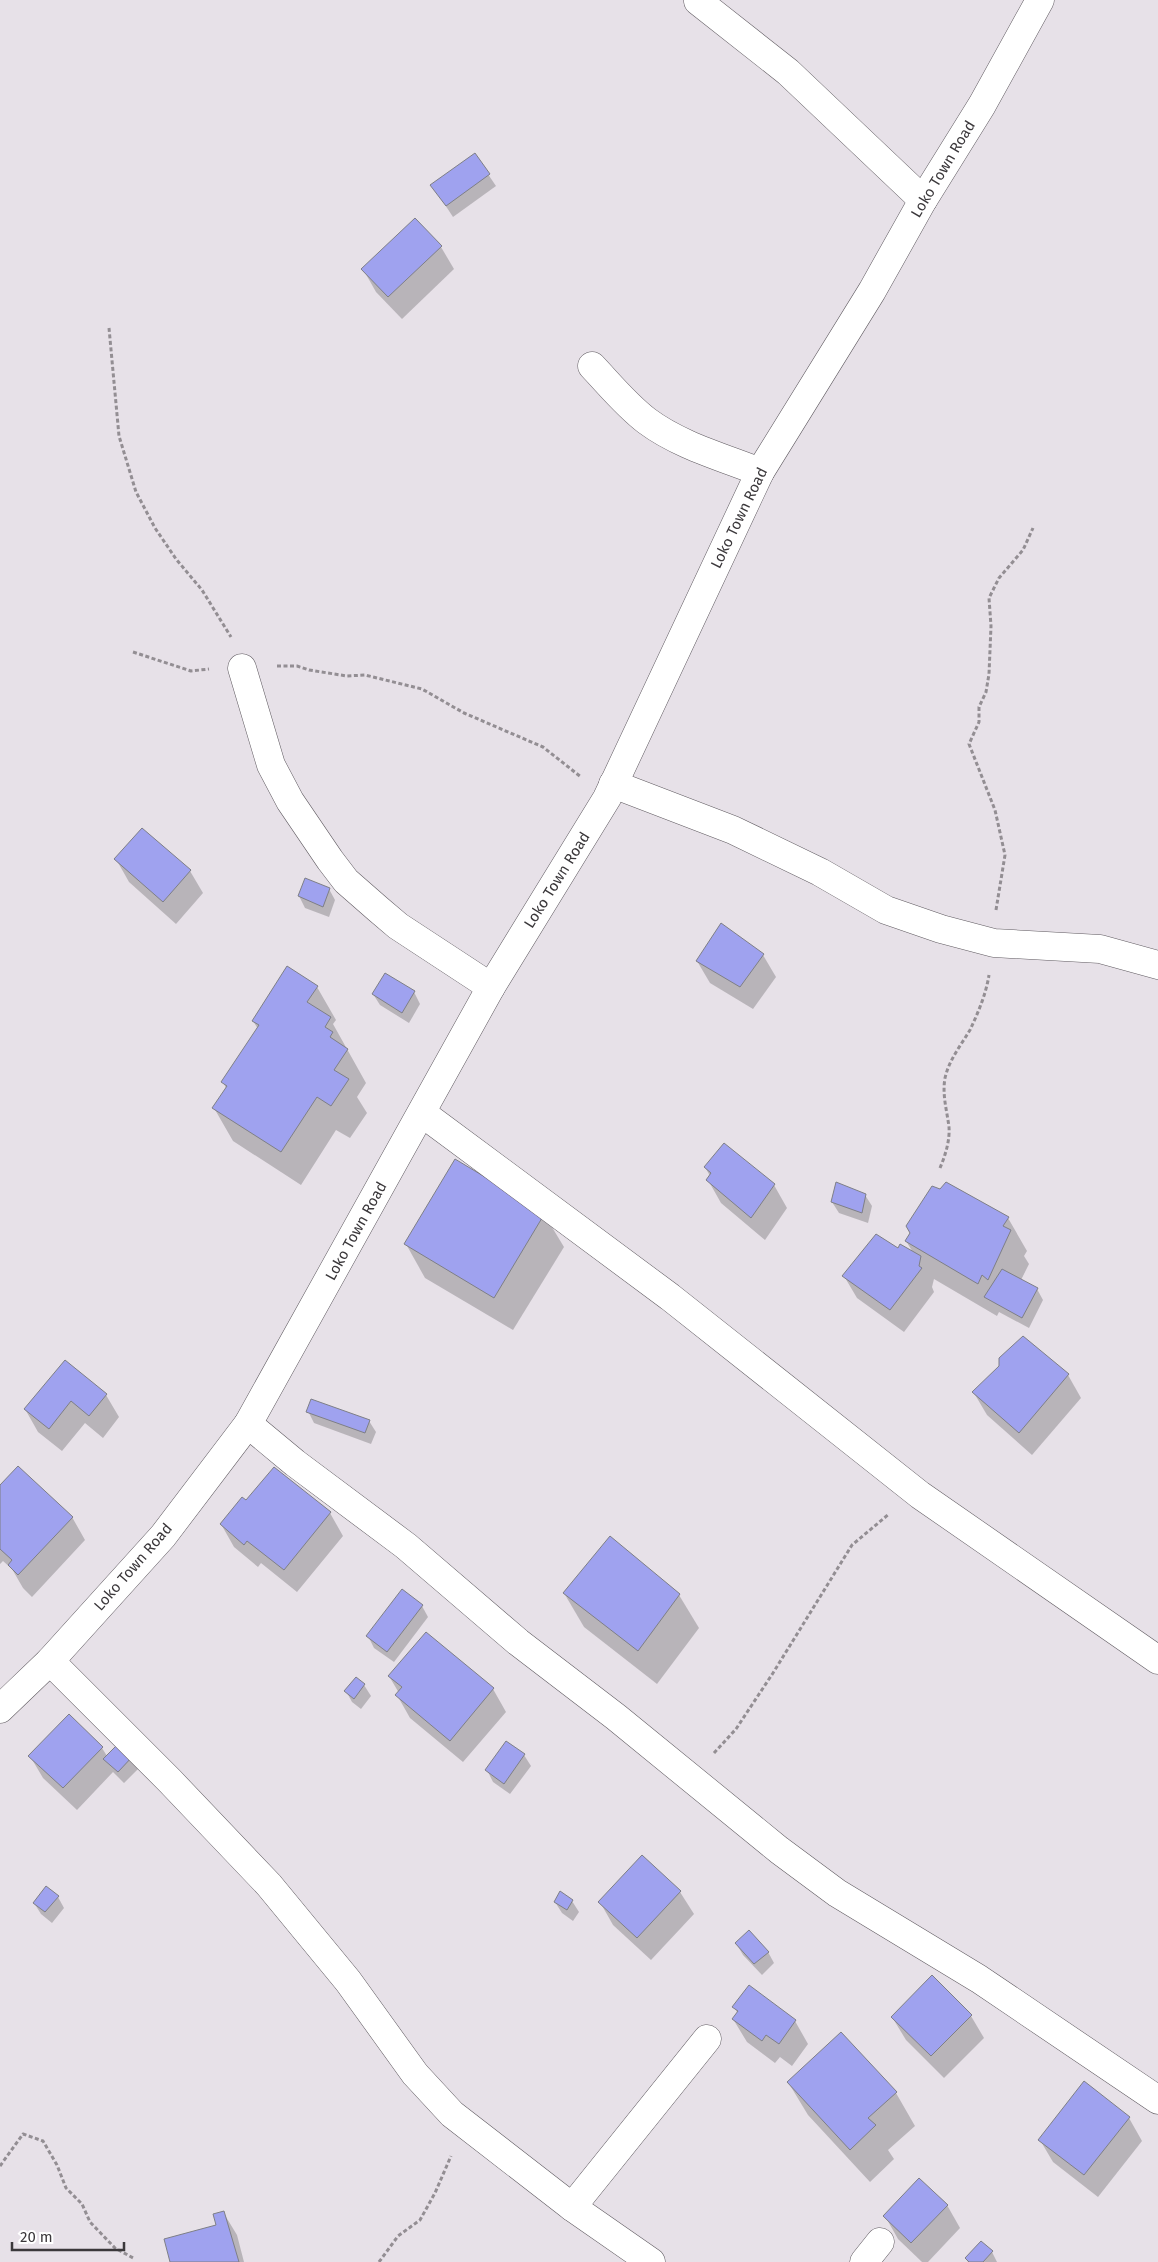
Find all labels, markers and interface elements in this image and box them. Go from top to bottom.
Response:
street label: Loko Town Road [907,117,979,221]
street label: Loko Town Road [707,465,771,571]
street label: Loko Town Road [520,829,594,931]
street label: Loko Town Road [321,1179,391,1283]
street label: Loko Town Road [90,1520,176,1614]
scale bar [12,2220,125,2252]
text: 20 m [20,2228,53,2246]

